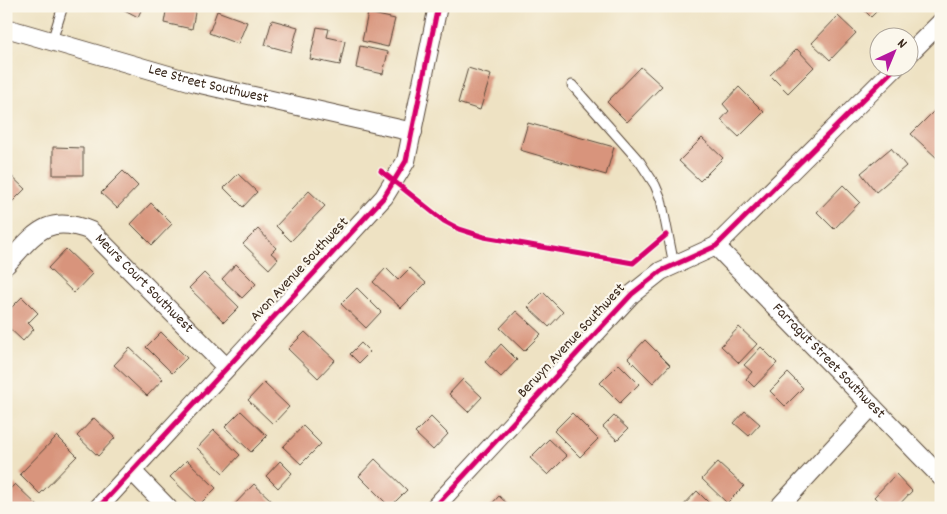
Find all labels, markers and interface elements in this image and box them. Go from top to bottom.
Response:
north arrow [870,28,920,78]
text: N [892,34,911,54]
street label: Lee Street Southwest [146,59,271,110]
street label: Avon Avenue Southwest [245,212,355,327]
street label: Meurs Court Southwest [89,229,199,339]
street label: Berwyn Avenue Southwest [513,278,632,403]
street label: Farragut Street Southwest [767,298,890,425]

